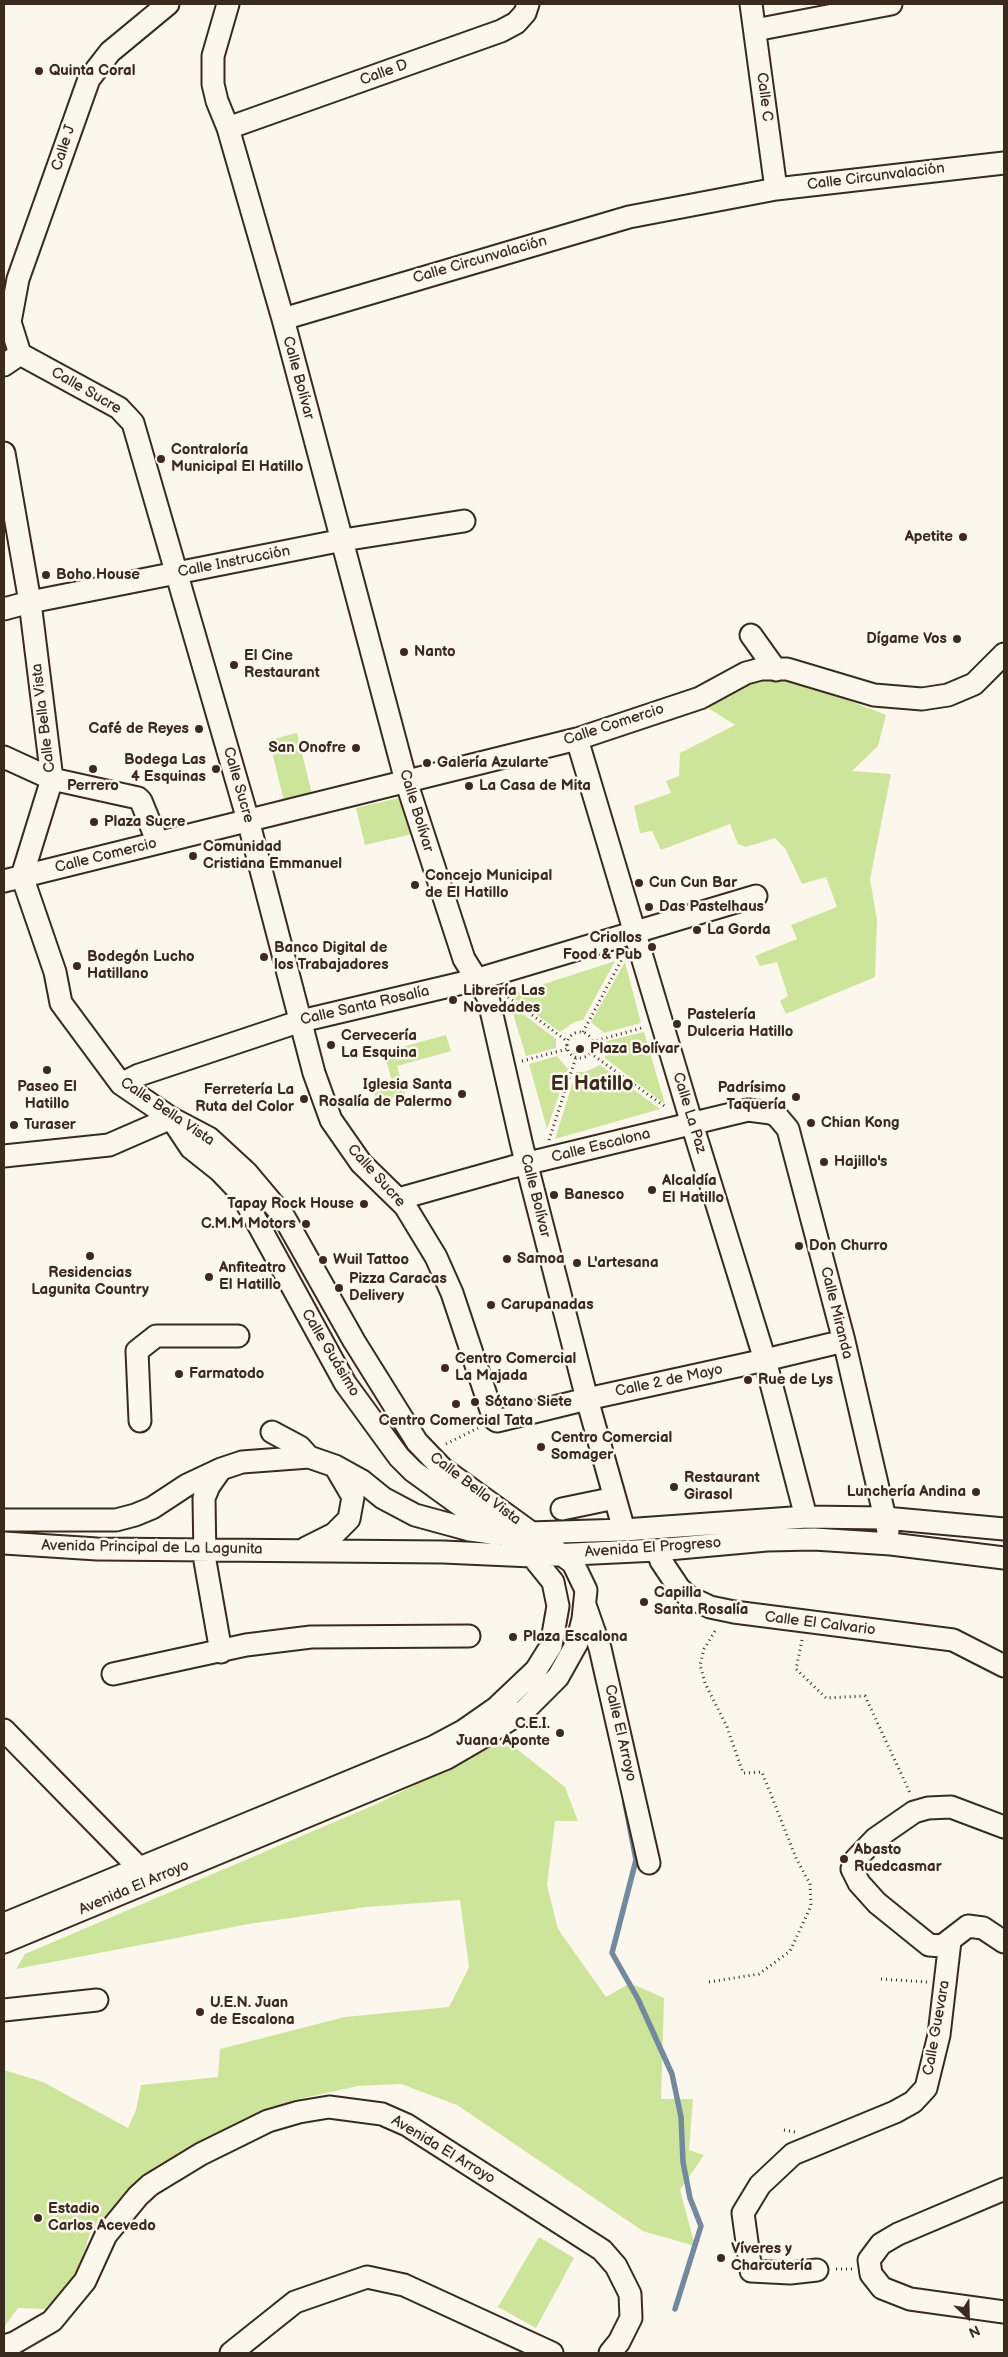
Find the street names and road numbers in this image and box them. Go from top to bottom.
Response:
street label: Calle D [358,56,410,90]
street label: Calle C [752,71,776,123]
street label: Calle J [48,123,80,173]
street label: Calle Circunvalación [806,160,946,194]
street label: Calle Circunvalación [411,232,549,288]
street label: Calle Bolívar [278,334,318,422]
street label: Calle Sucre [48,364,124,418]
street label: Calle Instrucción [176,542,292,582]
street label: Calle Bella Vista [28,662,60,774]
street label: Calle Comercio [562,700,666,750]
street label: Calle Sucre [219,745,257,825]
street label: Calle Bolívar [395,768,437,854]
street label: Calle Comercio [53,835,159,877]
street label: Calle Santa Rosalía [299,982,431,1030]
street label: Calle La Paz [668,1070,710,1156]
street label: Calle Bella Vista [116,1074,218,1150]
street label: Calle Escalona [550,1125,652,1167]
street label: Calle Sucre [343,1141,409,1211]
street label: Calle Bolívar [516,1152,554,1240]
street label: Calle Miranda [816,1265,856,1361]
street label: Calle Guásimo [297,1306,363,1400]
street label: Calle 2 de Mayo [614,1361,724,1401]
street label: Calle Bella Vista [426,1449,524,1529]
street label: Avenida El Progreso [584,1534,722,1562]
street label: Avenida Principal de La Lagunita [41,1537,263,1559]
street label: Calle El Calvario [764,1608,876,1640]
street label: Calle El Arroyo [600,1683,640,1783]
street label: Avenida El Arroyo [76,1857,192,1919]
street label: Calle Guevara [920,1979,954,2077]
street label: Avenida El Arroyo [388,2112,498,2188]

